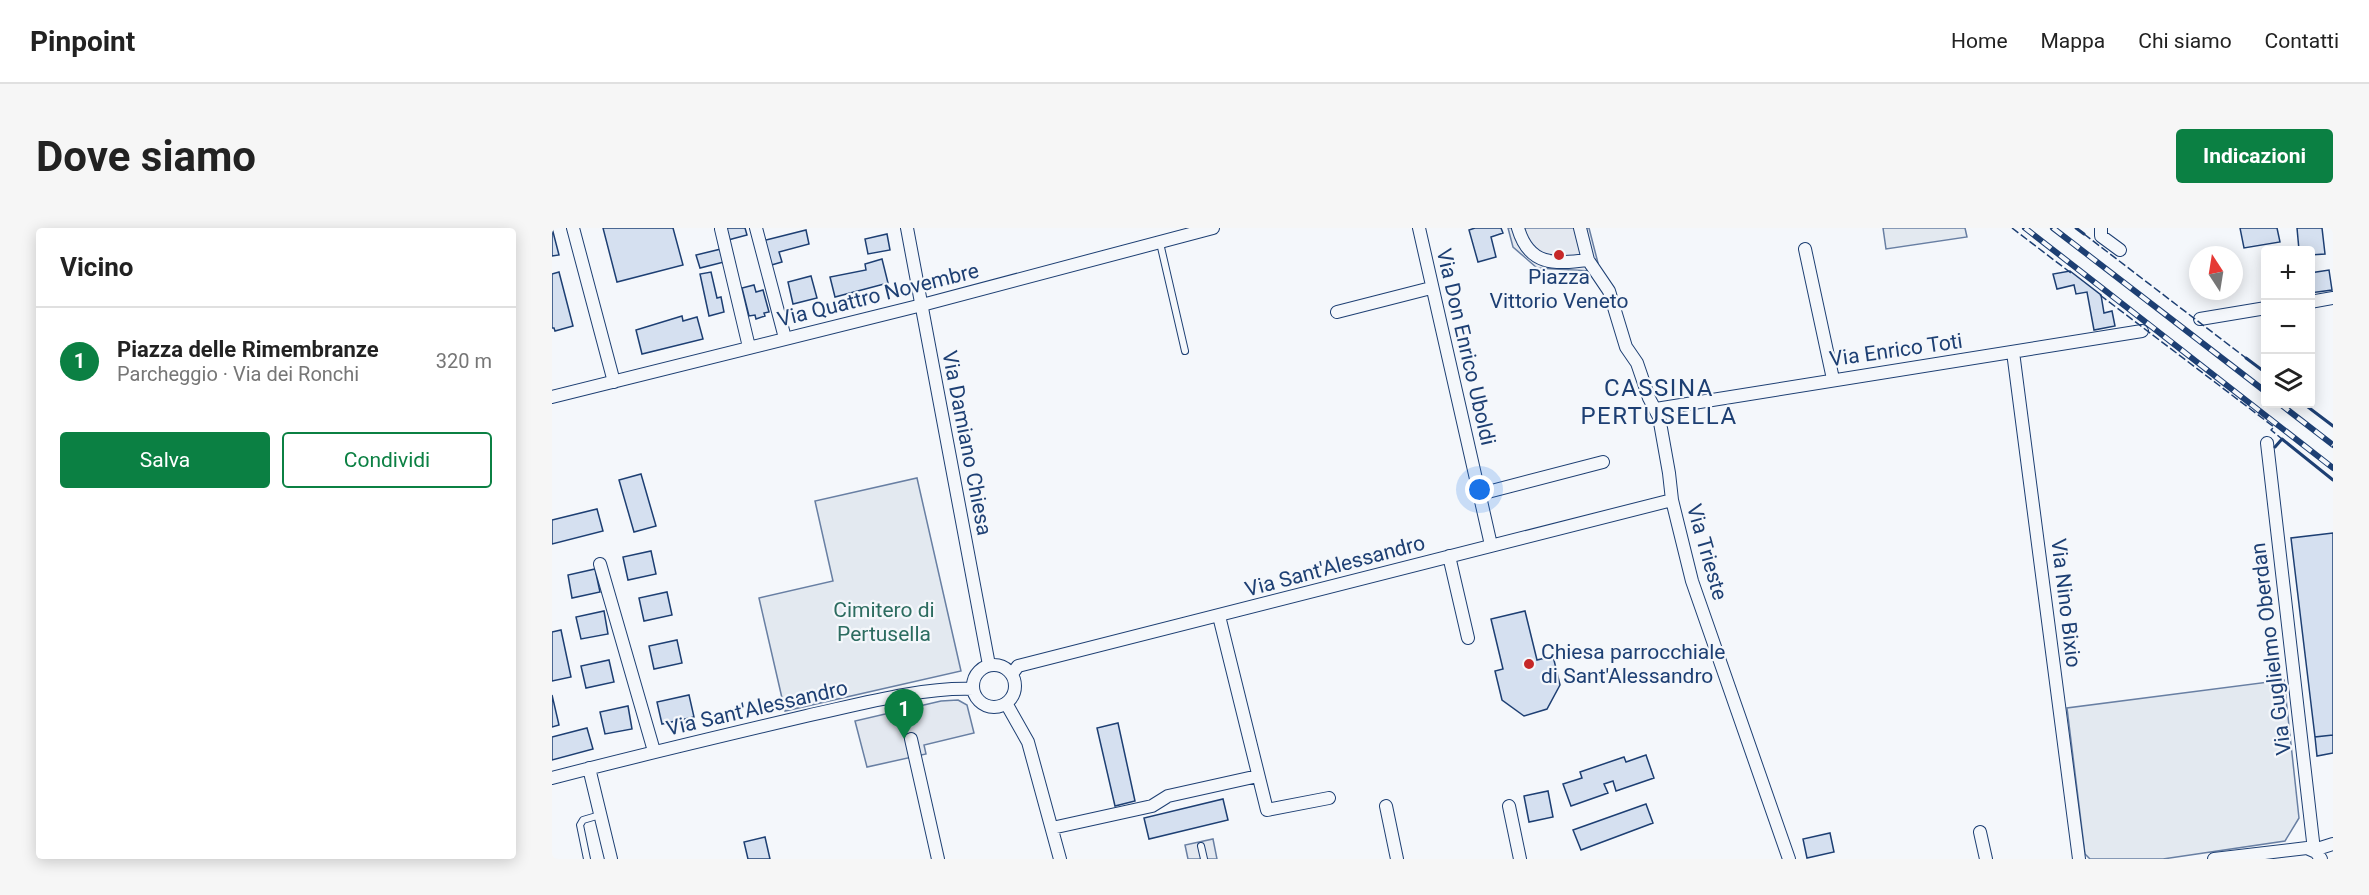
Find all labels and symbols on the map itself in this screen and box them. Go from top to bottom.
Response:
street label: Via Don Enrico Uboldi [1432,246,1500,448]
north arrow [2189,246,2243,300]
marker: Piazza Vittorio Veneto [1552,248,1566,262]
street label: Via Quattro Novembre [775,258,981,332]
place label: Piazza Vittorio Veneto [1490,265,1628,313]
street label: Via Enrico Toti [1828,329,1964,371]
street label: Via Damiano Chiesa [937,349,997,537]
district label: CASSINA PERTUSELLA [1580,374,1738,430]
your location [1465,475,1494,504]
street label: Via Trieste [1682,501,1732,603]
street label: Via Sant'Alessandro [1242,530,1428,602]
street label: Via Nino Bixio [2046,537,2086,669]
street label: Via Guglielmo Oberdan [2246,541,2296,757]
park label: Cimitero di Pertusella [833,598,935,646]
place label: Chiesa parrocchiale di Sant'Alessandro [1541,640,1726,688]
marker: Chiesa parrocchiale di Sant'Alessandro [1522,657,1536,671]
street label: Via Sant'Alessandro [664,675,850,741]
pin: 1 [884,690,924,739]

